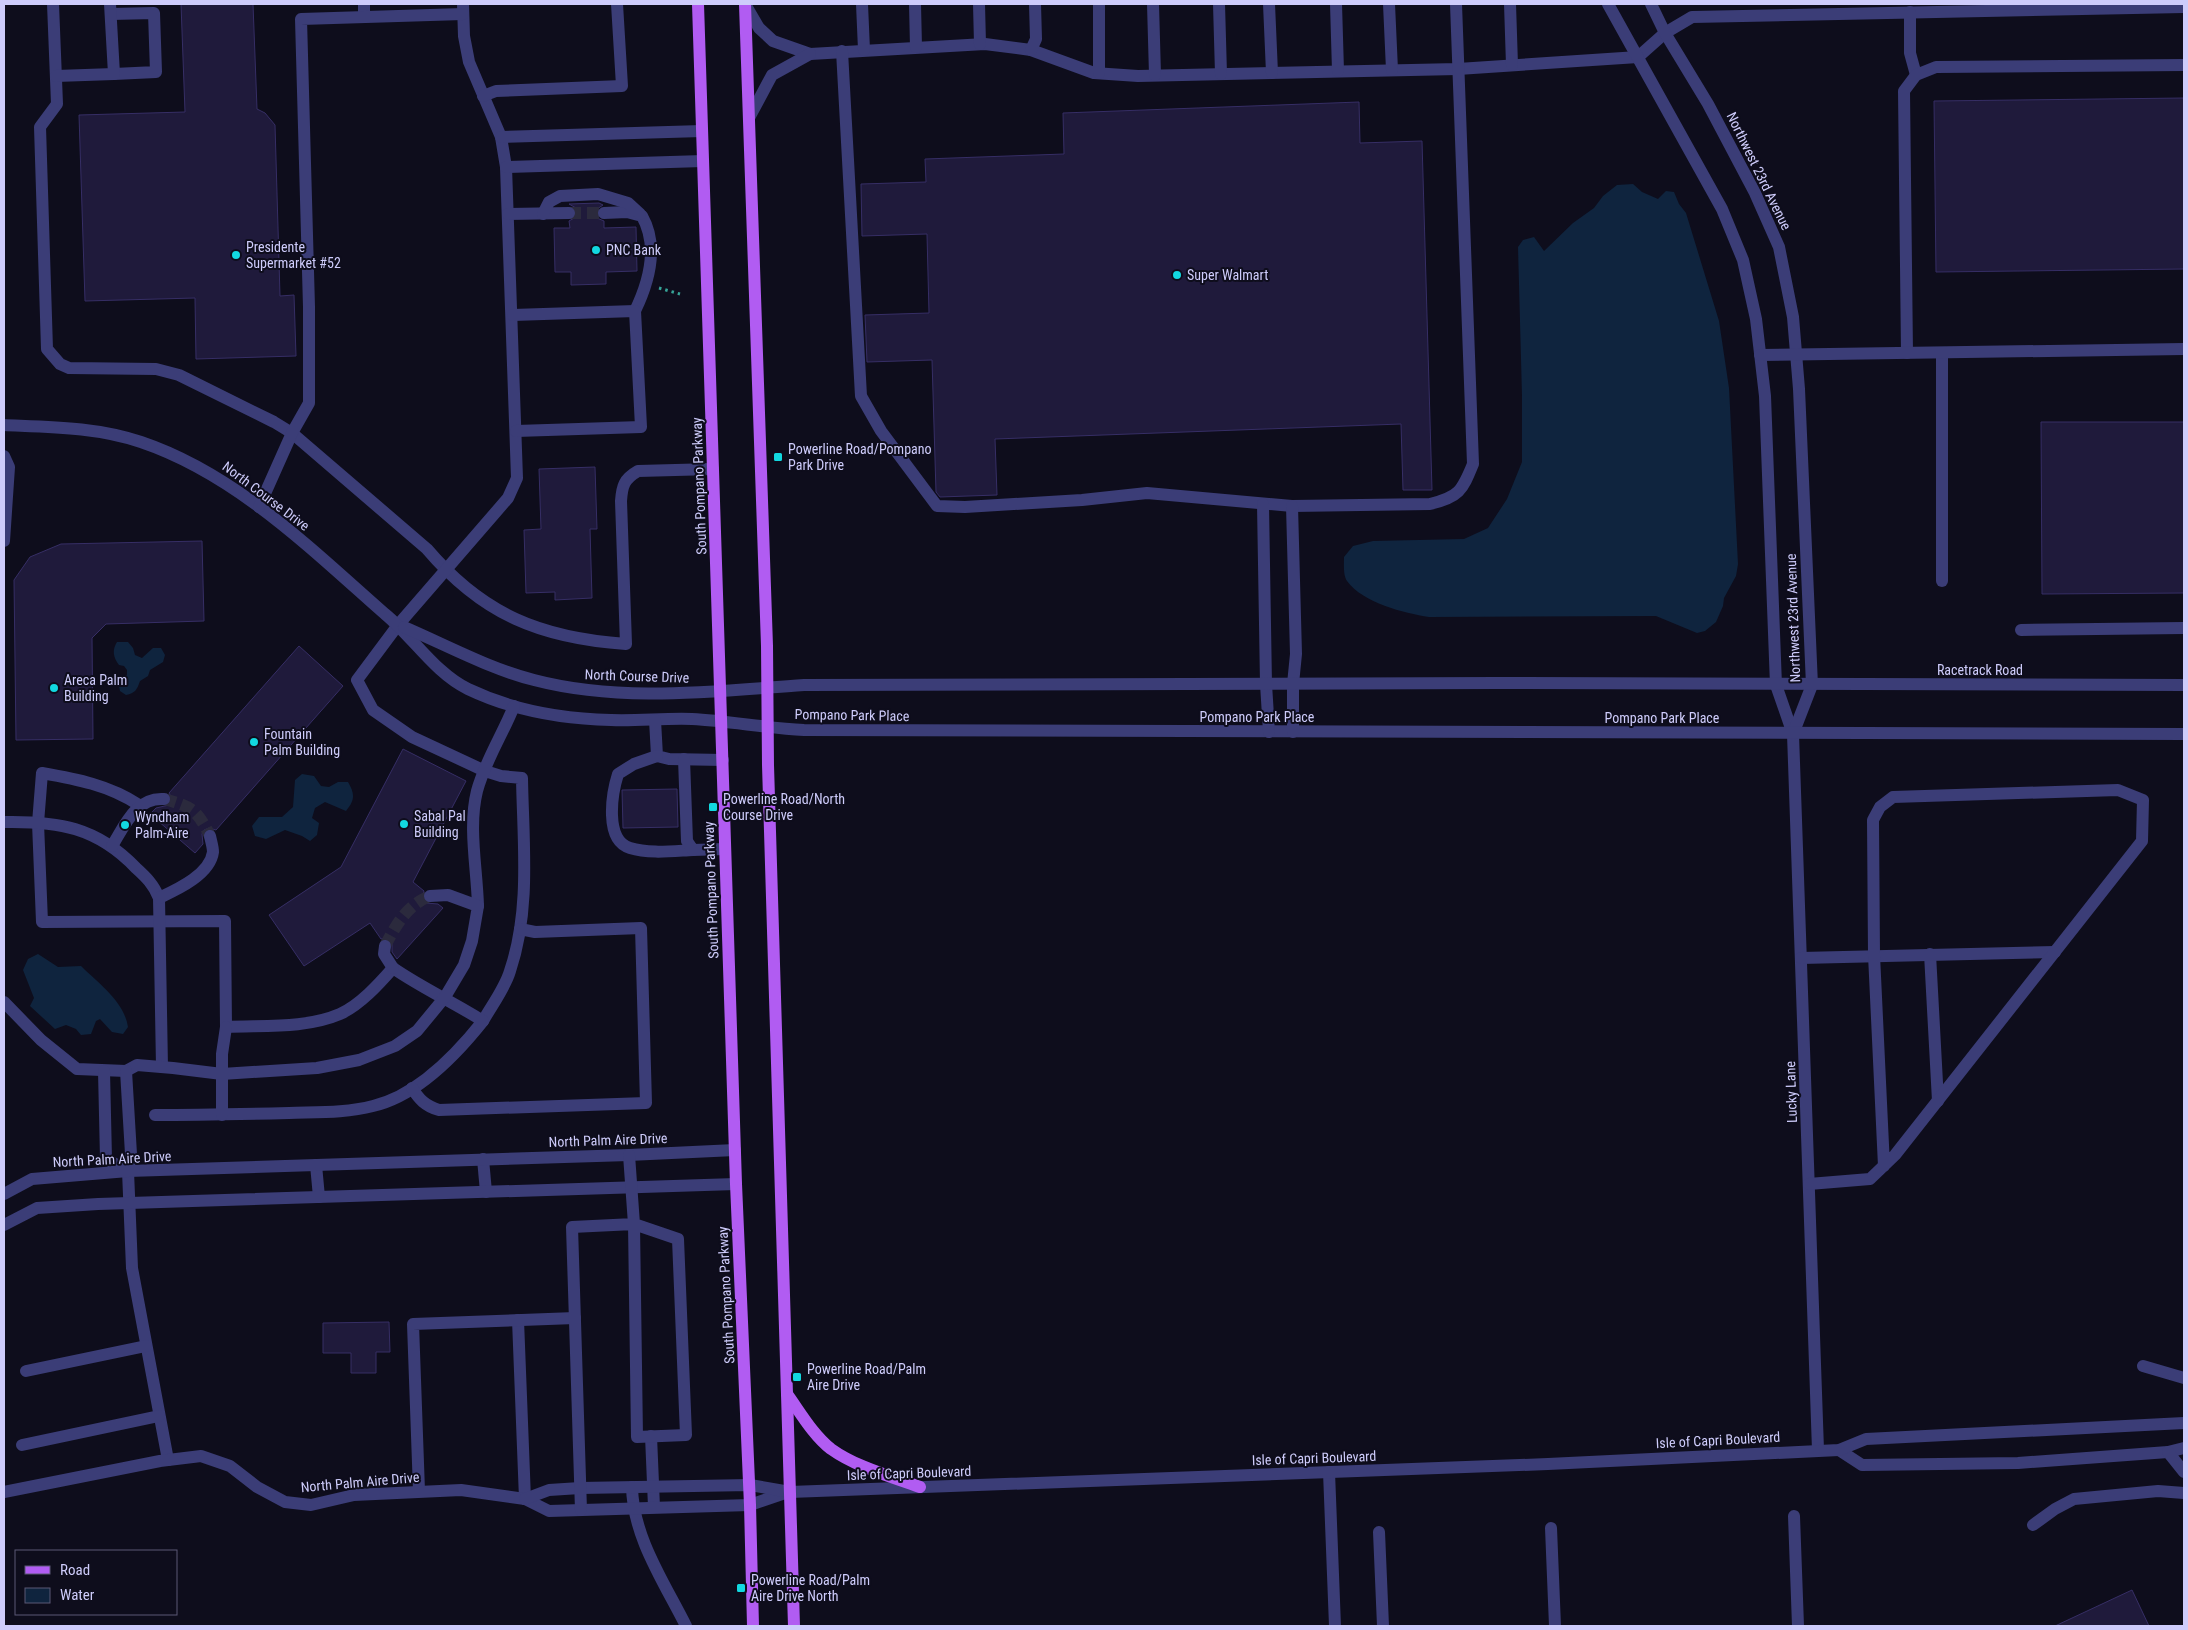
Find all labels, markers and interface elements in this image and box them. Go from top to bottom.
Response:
street label: Northwest 23rd Avenue [1724,109,1795,233]
place label: Presidente Supermarket #52 [246,239,341,271]
place label: PNC Bank [606,242,662,258]
marker: PNC Bank [590,244,602,256]
marker: Presidente Supermarket #52 [230,249,242,261]
place label: Super Walmart [1187,267,1268,283]
marker: Super Walmart [1171,269,1183,281]
street label: South Pompano Parkway [689,417,709,555]
place label: Powerline Road/Pompano Park Drive [788,441,932,473]
marker: Powerline Road/Pompano Park Drive [772,451,784,463]
street label: North Course Drive [219,458,313,534]
street label: Northwest 23rd Avenue [1783,553,1803,683]
street label: Racetrack Road [1937,662,2023,678]
street label: North Course Drive [584,666,690,686]
place label: Areca Palm Building [64,672,127,704]
marker: Areca Palm Building [48,682,60,694]
street label: Pompano Park Place [794,706,910,724]
street label: Pompano Park Place [1200,709,1315,725]
street label: Pompano Park Place [1605,710,1720,726]
place label: Fountain Palm Building [264,726,340,758]
marker: Fountain Palm Building [248,736,260,748]
place label: Powerline Road/North Course Drive [723,791,845,823]
marker: Powerline Road/North Course Drive [707,801,719,813]
place label: Sabal Pal Building [414,808,466,840]
place label: Wyndham Palm-Aire [135,809,189,841]
marker: Sabal Pal Building [398,818,410,830]
marker: Wyndham Palm-Aire [119,819,131,831]
street label: South Pompano Parkway [701,821,721,959]
street label: Lucky Lane [1782,1060,1800,1123]
street label: North Palm Aire Drive [548,1130,668,1150]
street label: North Palm Aire Drive [52,1148,172,1170]
street label: South Pompano Parkway [714,1226,738,1364]
place label: Powerline Road/Palm Aire Drive [807,1361,926,1393]
marker: Powerline Road/Palm Aire Drive [791,1371,803,1383]
street label: Isle of Capri Boulevard [1655,1429,1781,1451]
street label: Isle of Capri Boulevard [1251,1448,1377,1468]
street label: Isle of Capri Boulevard [846,1463,972,1483]
street label: North Palm Aire Drive [300,1469,420,1495]
legend [15,1550,178,1615]
text: Road [60,1561,90,1579]
place label: Powerline Road/Palm Aire Drive North [751,1572,870,1604]
marker: Powerline Road/Palm Aire Drive North [735,1582,747,1594]
text: Water [60,1586,95,1604]

